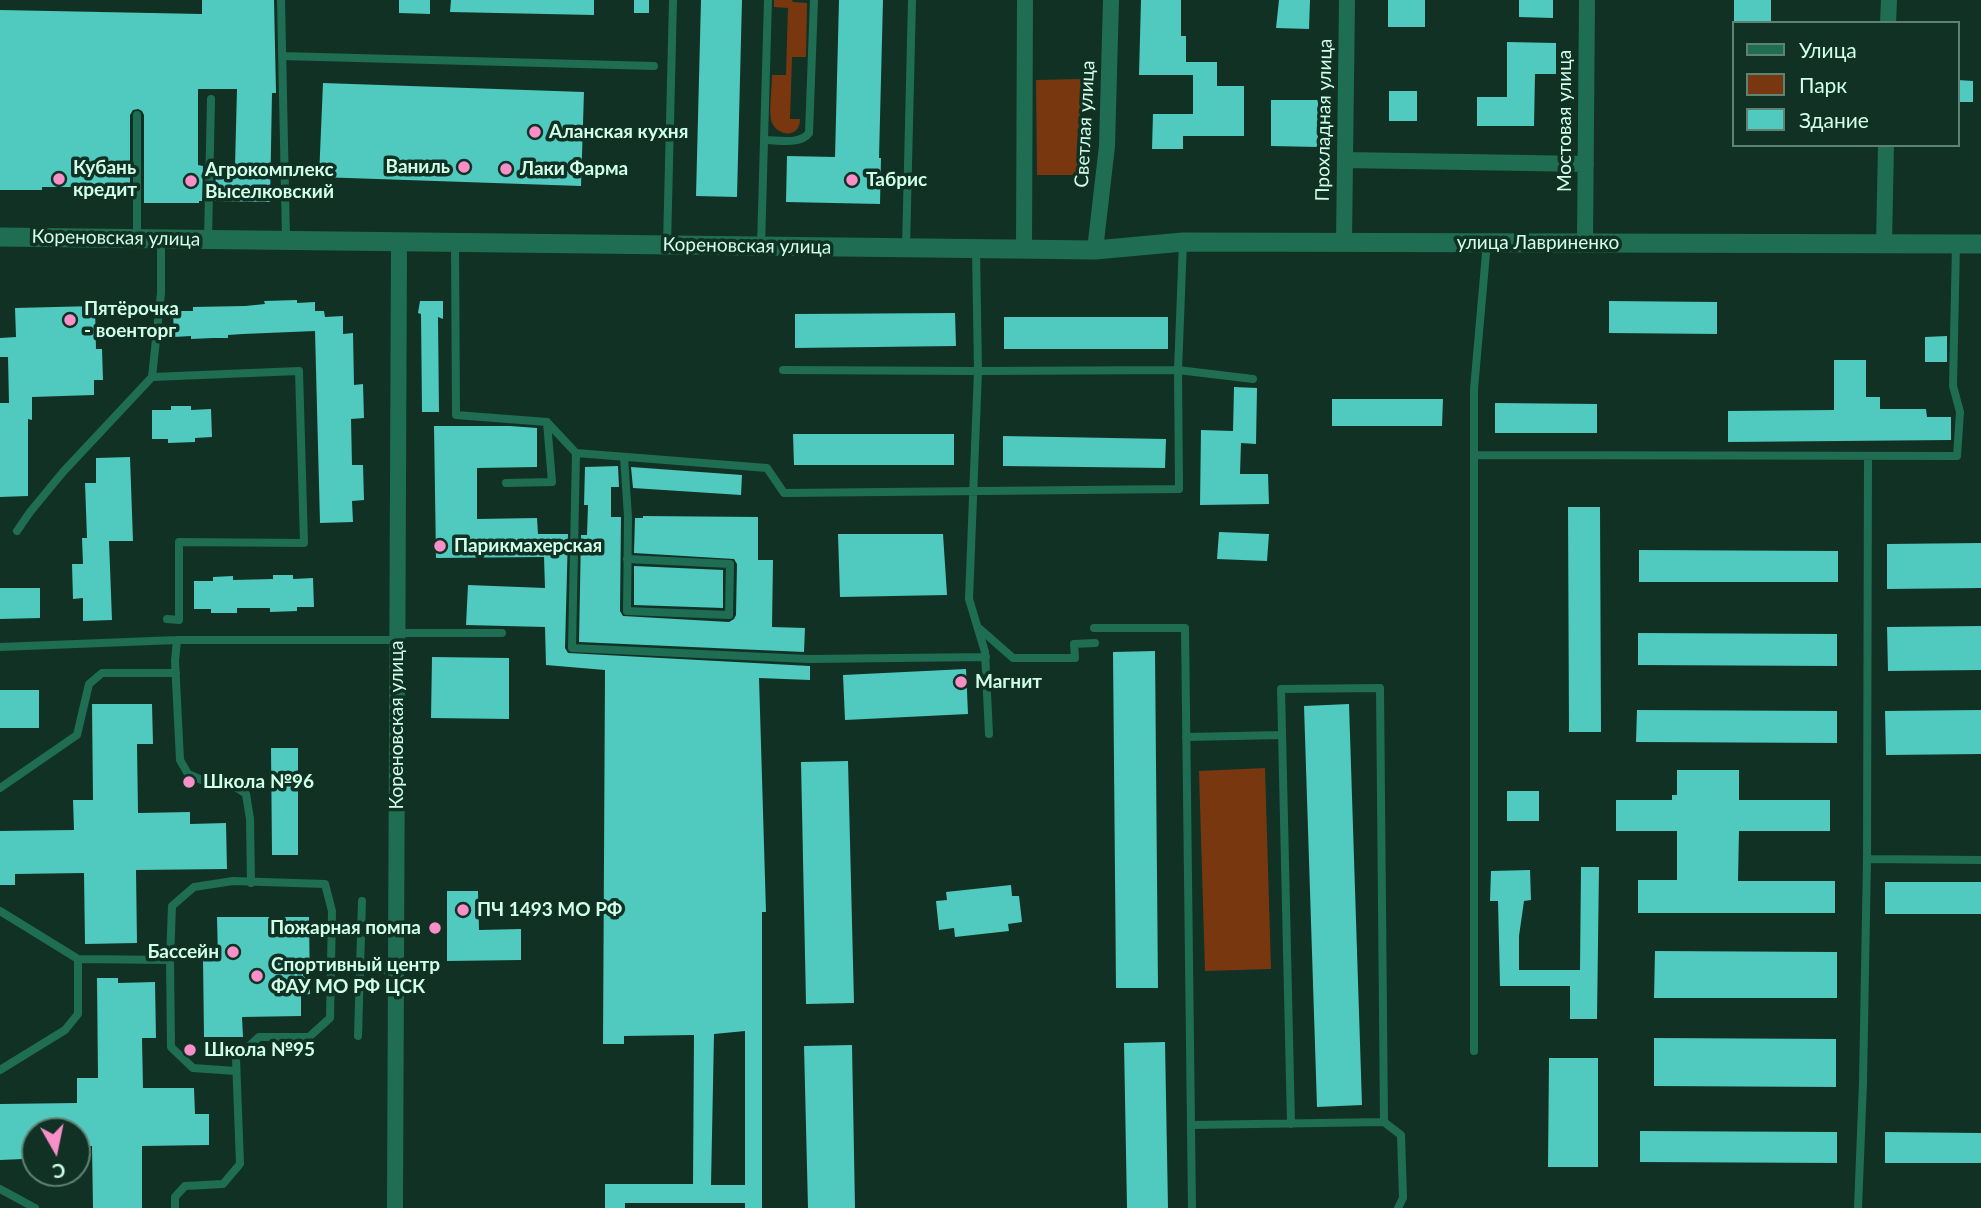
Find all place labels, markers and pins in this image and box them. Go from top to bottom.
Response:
place label: Аланская кухня [549,121,688,143]
marker: Аланская кухня [527,124,543,140]
place label: Ваниль [386,156,450,178]
place label: Кубань кредит [73,157,137,201]
place label: Лаки Фарма [520,158,628,180]
place label: Агрокомплекс Выселковский [205,159,334,203]
marker: Ваниль [456,159,472,175]
marker: Лаки Фарма [498,161,514,177]
place label: Табрис [866,169,927,191]
marker: Кубань кредит [51,171,67,187]
marker: Табрис [844,172,860,188]
marker: Агрокомплекс Выселковский [183,173,199,189]
place label: Пятёрочка - военторг [84,298,179,342]
marker: Пятёрочка - военторг [62,312,78,328]
place label: Парикмахерская [454,535,602,557]
marker: Парикмахерская [432,538,448,554]
place label: Магнит [975,671,1042,693]
marker: Магнит [953,674,969,690]
place label: Школа №96 [203,771,314,793]
marker: Школа №96 [181,774,197,790]
place label: ПЧ 1493 МО РФ [477,899,622,921]
marker: ПЧ 1493 МО РФ [455,902,471,918]
place label: Пожарная помпа [270,917,421,939]
marker: Пожарная помпа [427,920,443,936]
place label: Бассейн [147,941,219,963]
marker: Бассейн [225,944,241,960]
place label: Спортивный центр ФАУ МО РФ ЦСК [271,954,440,998]
marker: Спортивный центр ФАУ МО РФ ЦСК [249,968,265,984]
place label: Школа №95 [204,1039,315,1061]
marker: Школа №95 [182,1042,198,1058]

